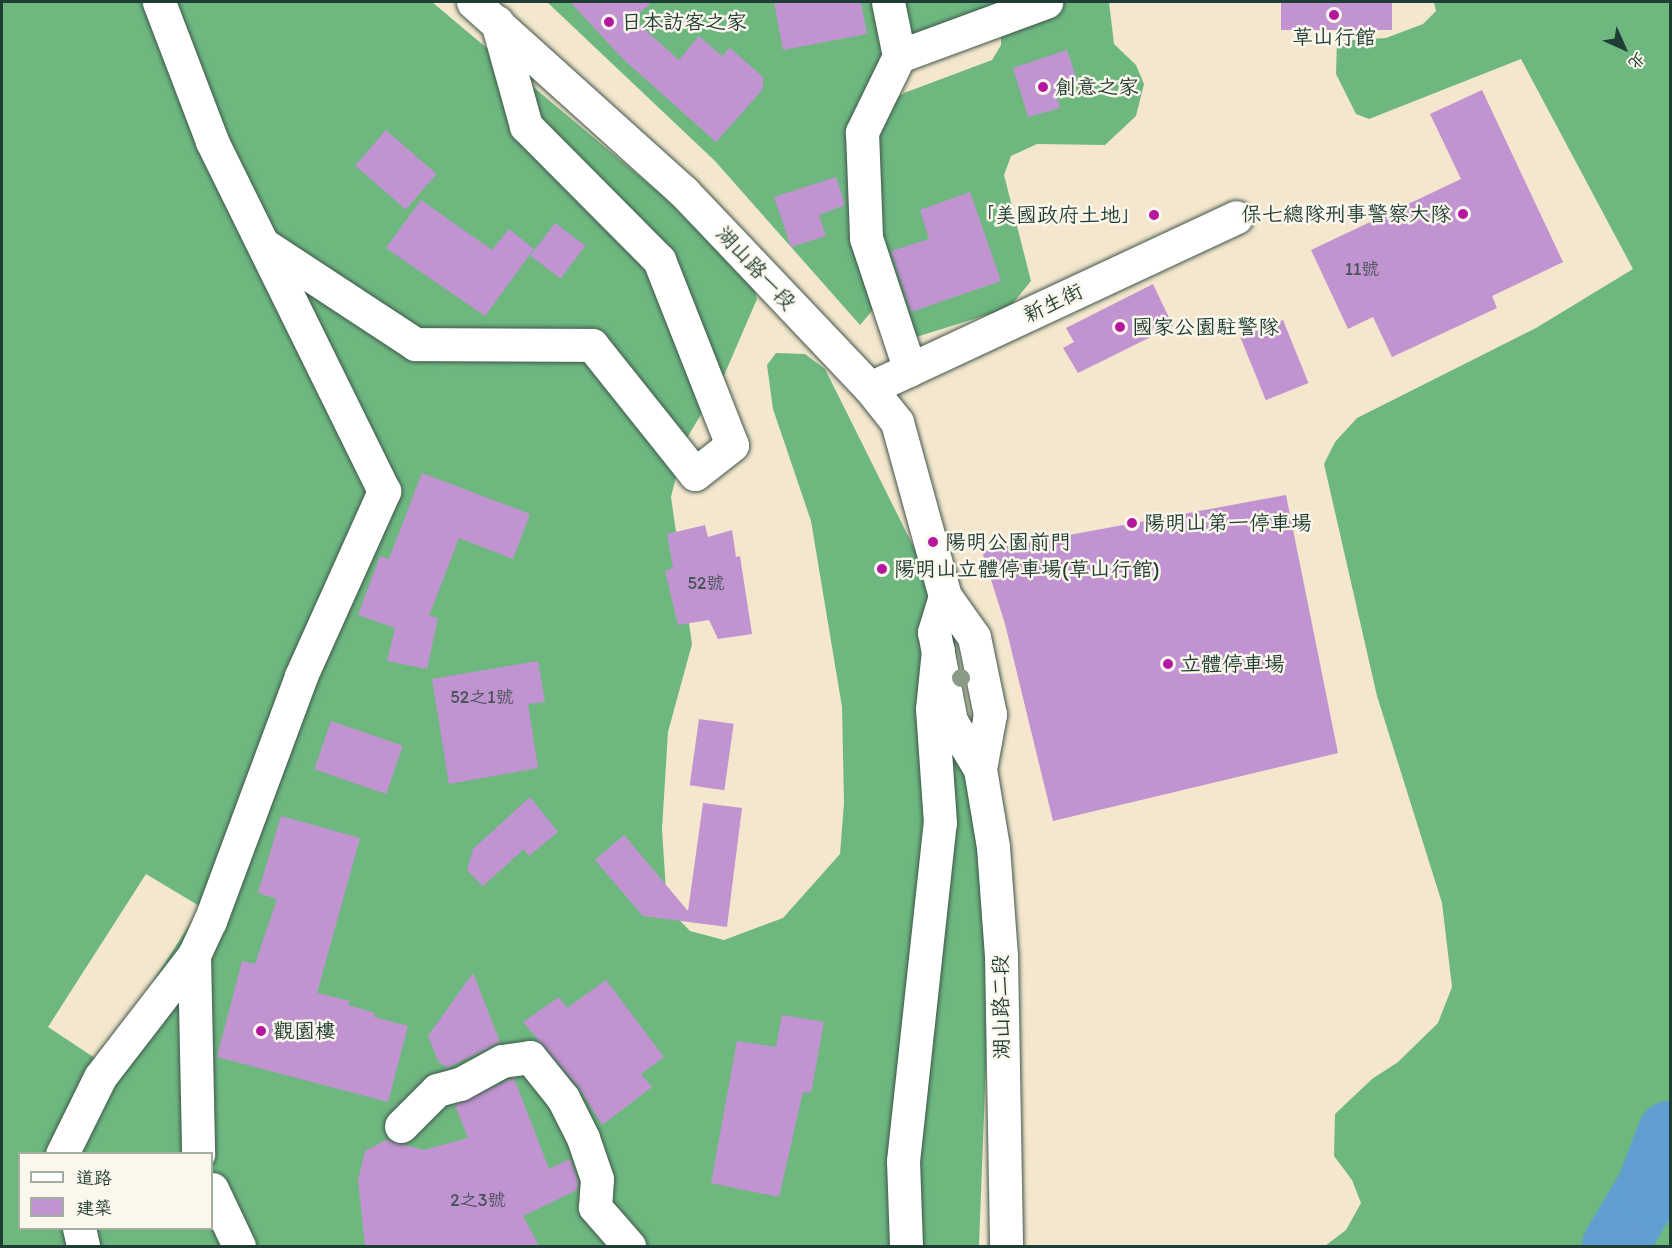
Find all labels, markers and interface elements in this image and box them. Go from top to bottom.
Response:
marker: 草山行館 [1327,8,1341,22]
place label: 日本訪客之家 [621,9,747,35]
marker: 日本訪客之家 [602,15,616,29]
north arrow [1594,18,1654,78]
place label: 草山行館 [1292,24,1376,50]
text: 北 [1625,49,1649,73]
place label: 創意之家 [1055,74,1139,100]
marker: 創意之家 [1036,80,1050,94]
place label: 保七總隊刑事警察大隊 [1241,201,1451,227]
place label: 「美國政府土地」 [974,202,1142,228]
marker: 保七總隊刑事警察大隊 [1456,207,1470,221]
marker: 「美國政府土地」 [1147,208,1161,222]
street label: 湖山路一段 [711,221,801,315]
house number: 11號 [1345,258,1379,280]
street label: 新生街 [1019,278,1087,328]
place label: 國家公園駐警隊 [1132,314,1279,340]
marker: 國家公園駐警隊 [1113,320,1127,334]
place label: 陽明山第一停車場 [1144,510,1312,536]
marker: 陽明山第一停車場 [1125,516,1139,530]
place label: 陽明公園前門 [945,529,1071,555]
marker: 陽明公園前門 [926,535,940,549]
place label: 陽明山立體停車場(草山行館) [894,556,1160,582]
marker: 陽明山立體停車場(草山行館) [875,562,889,576]
house number: 52號 [688,572,724,594]
place label: 立體停車場 [1180,651,1285,677]
marker: 立體停車場 [1161,657,1175,671]
house number: 52之1號 [450,686,514,708]
street label: 湖山路二段 [987,954,1015,1060]
place label: 觀園樓 [273,1018,336,1044]
marker: 觀園樓 [254,1024,268,1038]
legend [18,1152,213,1230]
text: 道路 [76,1167,112,1189]
house number: 2之3號 [450,1189,506,1211]
text: 建築 [76,1197,112,1219]

